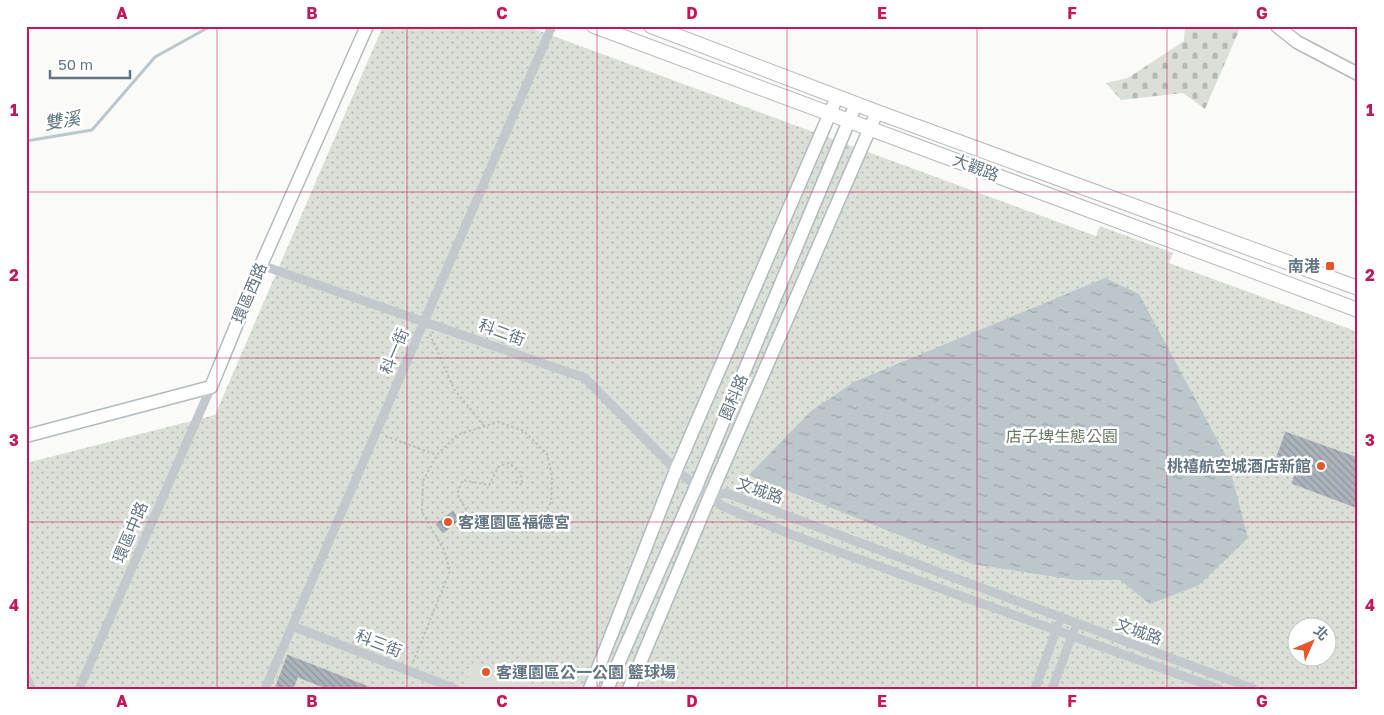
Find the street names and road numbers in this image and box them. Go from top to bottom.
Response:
street label: 大觀路 [950,149,1002,185]
street label: 環區西路 [227,260,271,326]
street label: 科二街 [476,314,528,350]
street label: 科一街 [375,325,413,377]
street label: 園科路 [714,371,752,423]
street label: 文城路 [734,472,786,508]
street label: 環區中路 [108,499,152,565]
street label: 文城路 [1113,613,1165,649]
street label: 科三街 [353,625,405,661]

